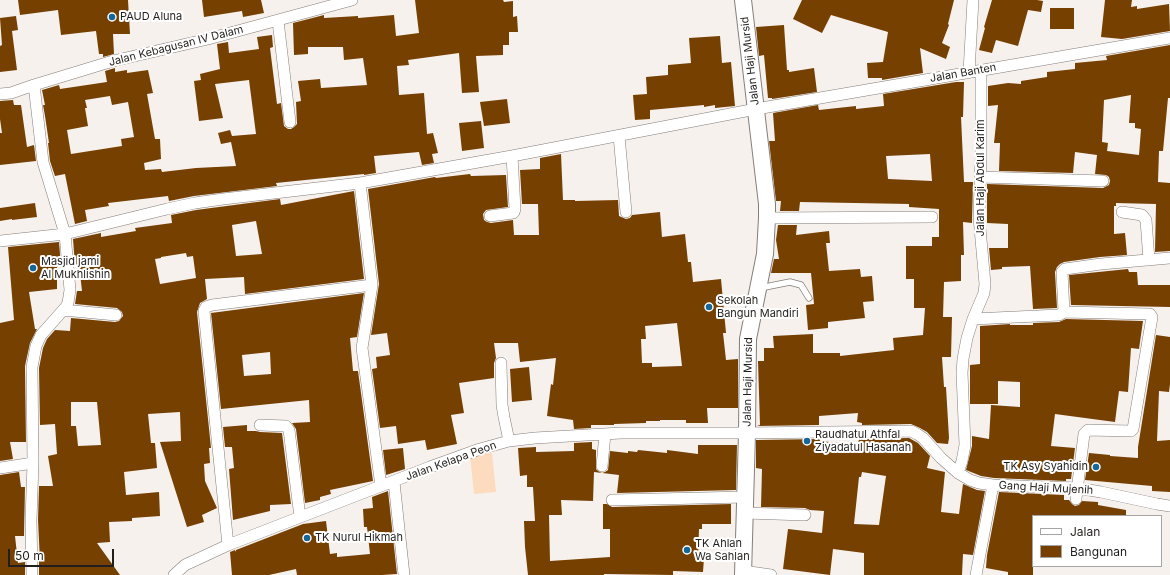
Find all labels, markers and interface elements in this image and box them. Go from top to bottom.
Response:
place label: PAUD Aluna [120,10,182,24]
marker: PAUD Aluna [107,12,117,22]
street label: Jalan Haji Mursid [738,16,762,106]
street label: Jalan Kebagusan IV Dalam [107,23,245,69]
street label: Jalan Banten [929,61,997,85]
street label: Jalan Haji Abdul Karim [974,119,988,237]
place label: Masjid jami Al Mukhlishin [41,255,110,281]
marker: Masjid jami Al Mukhlishin [28,263,38,273]
place label: Sekolah Bangun Mandiri [717,294,799,320]
marker: Sekolah Bangun Mandiri [704,302,714,312]
street label: Jalan Haji Mursid [741,337,755,427]
place label: Raudhatul Athfal Ziyadatul Hasanah [815,428,911,454]
marker: Raudhatul Athfal Ziyadatul Hasanah [802,436,812,446]
street label: Jalan Kelapa Peon [404,438,498,484]
place label: TK Asy Syahidin [1003,460,1088,474]
marker: TK Asy Syahidin [1091,462,1101,472]
street label: Gang Haji Mujenih [998,479,1094,497]
legend [1032,515,1162,567]
text: Jalan [1070,524,1100,539]
place label: TK Nurul Hikmah [315,531,403,545]
marker: TK Nurul Hikmah [302,533,312,543]
place label: TK Ahlan Wa Sahlan [695,537,750,563]
scale bar [10,541,116,567]
text: Bangunan [1070,544,1127,559]
marker: TK Ahlan Wa Sahlan [682,545,692,555]
text: 50 m [15,548,44,563]

